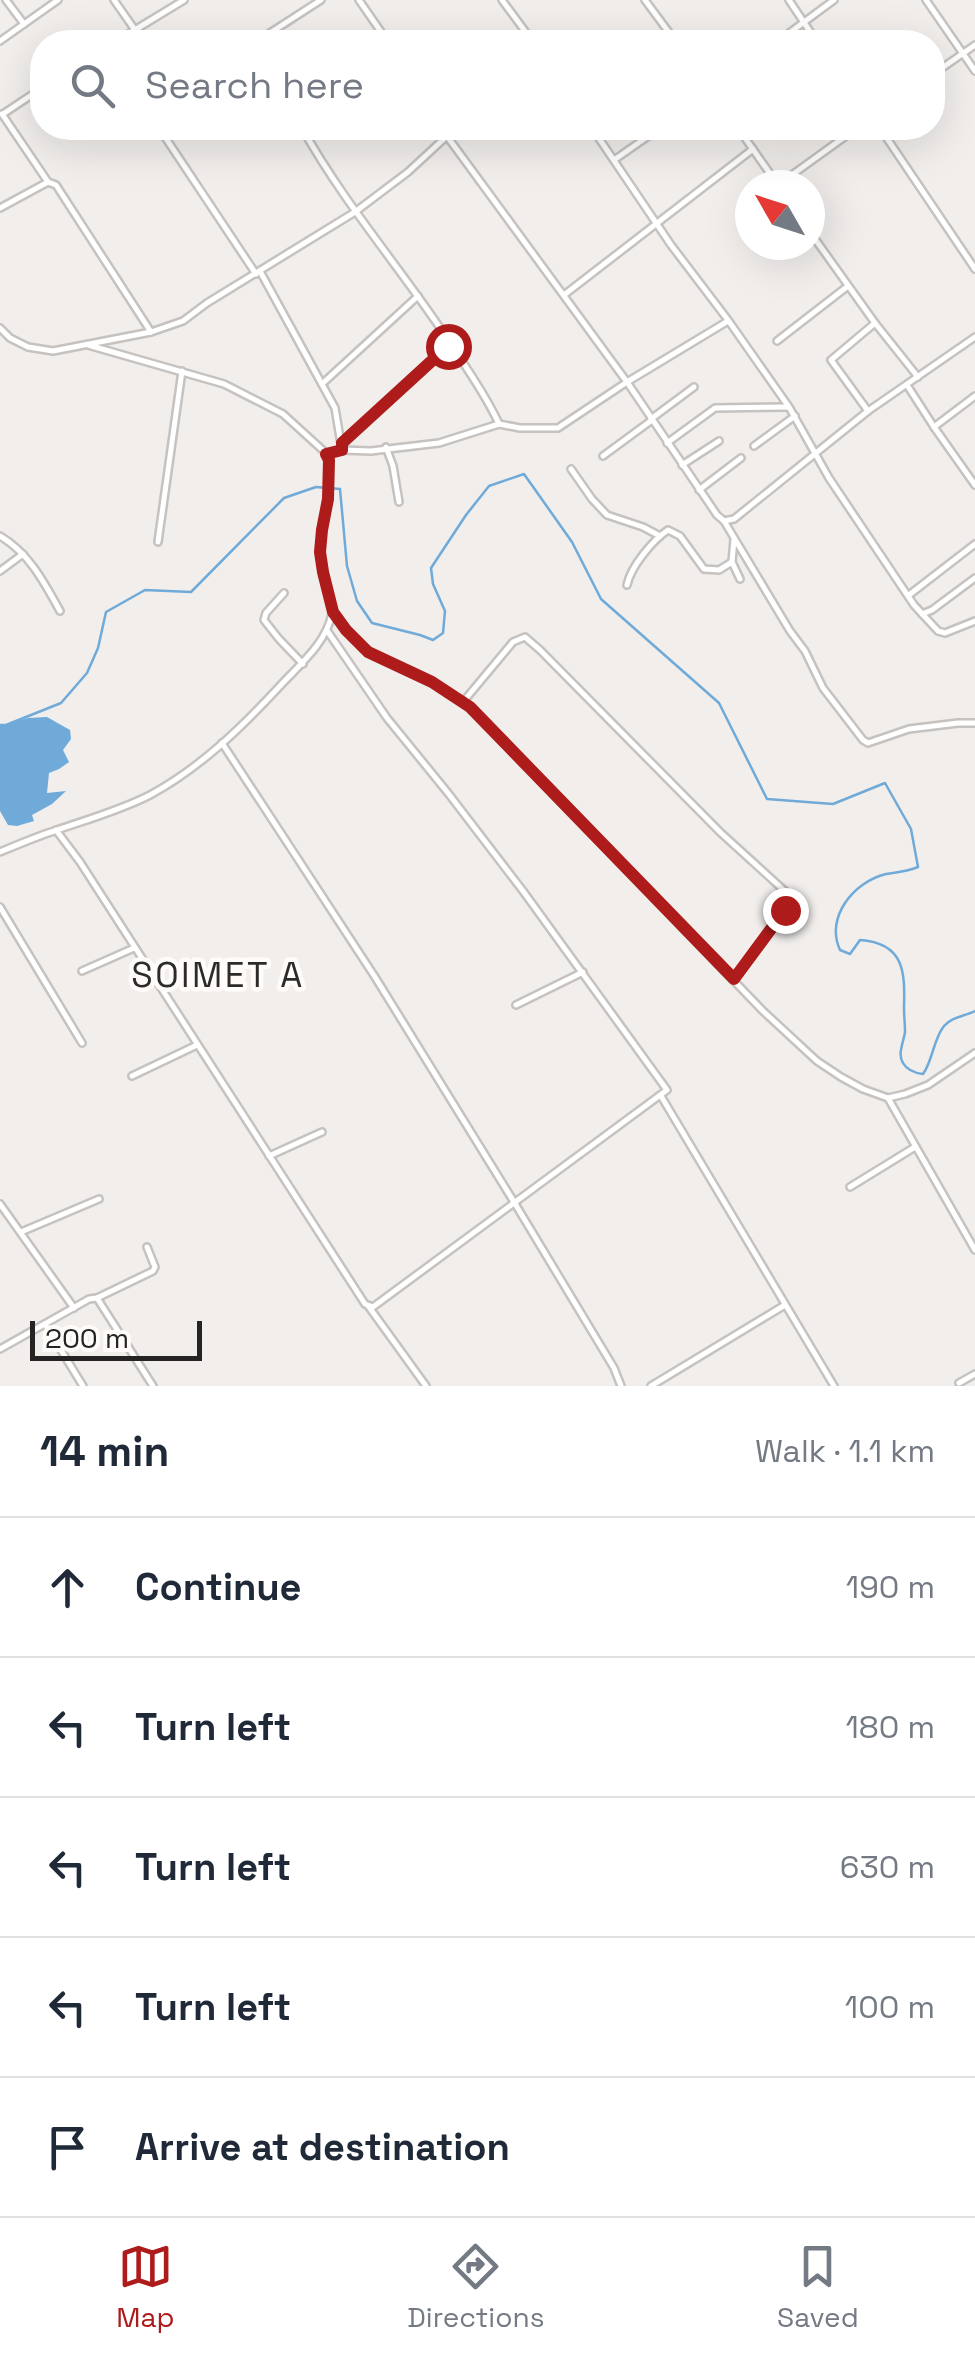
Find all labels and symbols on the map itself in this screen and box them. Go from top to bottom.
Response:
north arrow [735,170,825,260]
route start [426,324,472,370]
route end [763,888,809,934]
district label: SOIMET A [131,953,305,997]
scale bar [30,1316,202,1360]

